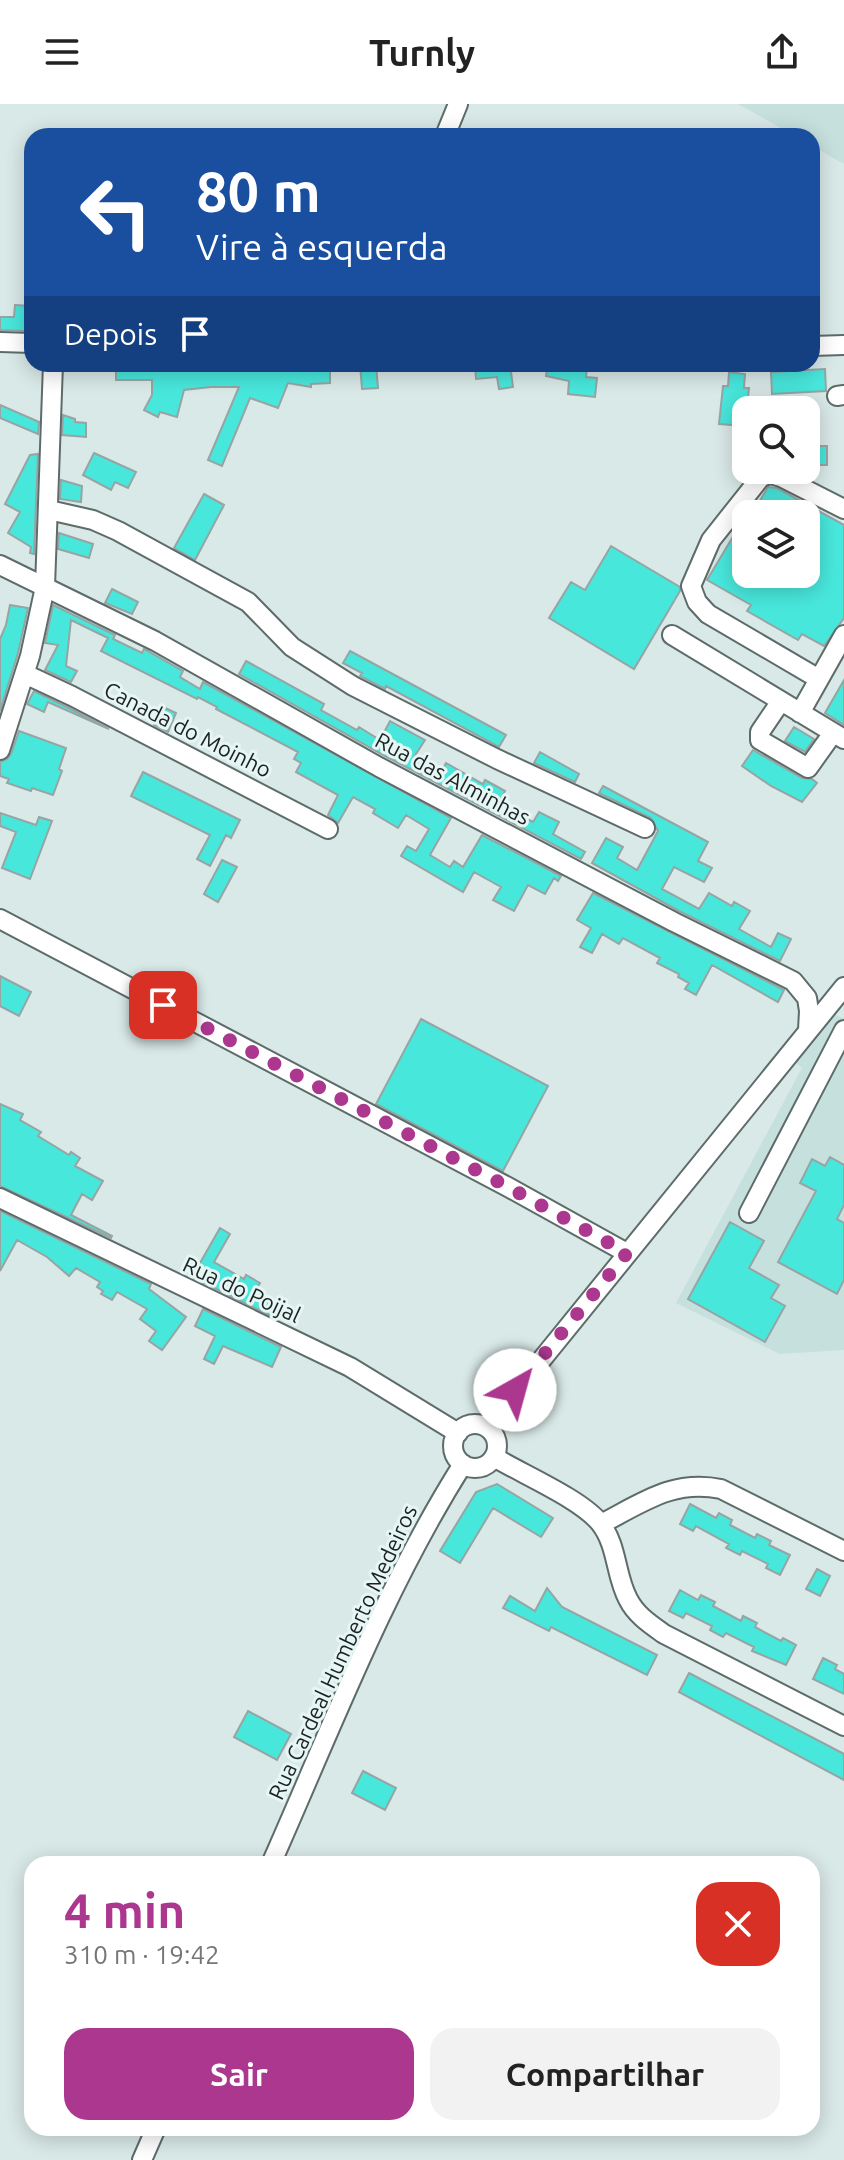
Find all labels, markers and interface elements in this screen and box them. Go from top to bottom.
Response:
icon: menu [40,30,84,74]
icon: share [760,30,804,74]
text: Turnly [369,32,475,73]
icon: left [64,160,168,264]
text: 80 m [196,160,321,223]
text: Vire à esquerda [196,226,447,267]
icon: arrive [173,312,217,356]
text: Depois [64,317,157,351]
map controls [732,396,820,588]
button: search [732,396,820,484]
button: layers [732,500,820,588]
street label: Canada do Moinho [100,676,276,782]
street label: Rua das Alminhas [371,727,535,829]
pin [129,971,197,1039]
icon: arrive [141,983,185,1027]
street label: Rua do Poijal [179,1251,305,1327]
position arrow [473,1348,557,1432]
street label: Rua Cardeal Humberto Medeiros [263,1501,421,1803]
button: close [696,1882,780,1966]
text: 4 min [64,1883,185,1937]
text: 310 m · 19:42 [64,1940,220,1969]
button: Sair [64,2028,414,2120]
button: Compartilhar [430,2028,780,2120]

